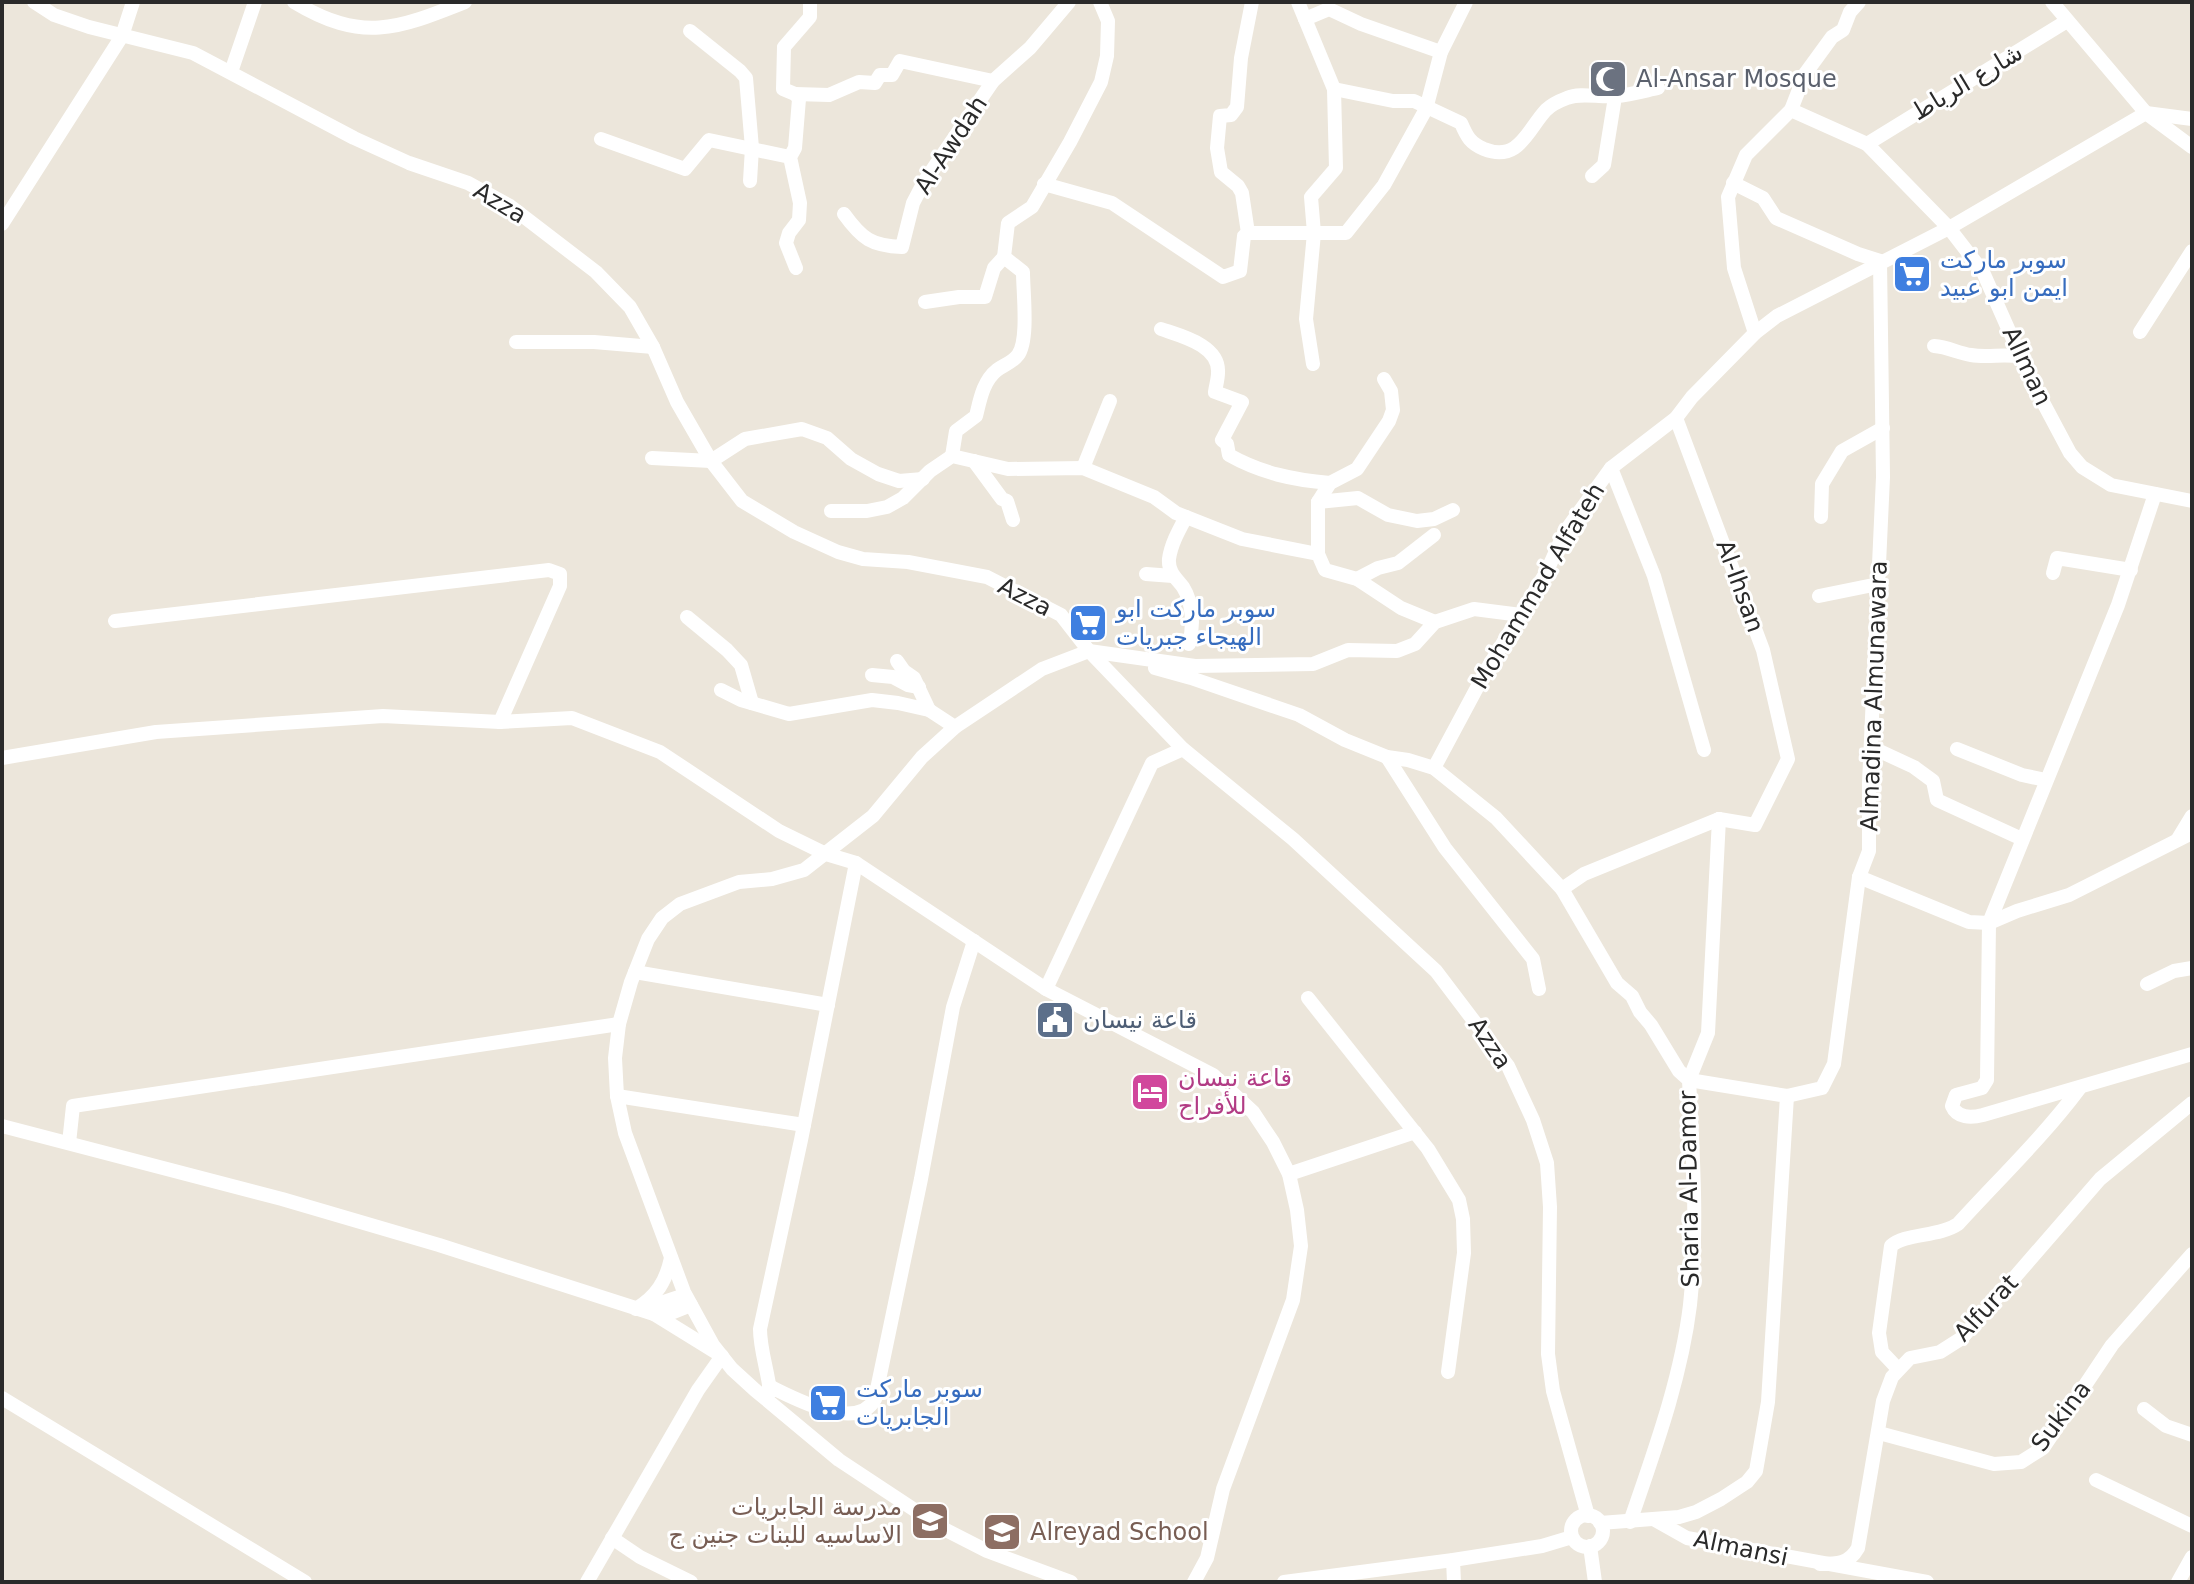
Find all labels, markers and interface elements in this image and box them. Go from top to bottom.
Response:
street label: شارع الرباط [1906,38,2028,126]
mosque icon: Al-Ansar Mosque [1587,58,1629,100]
place label: Al-Ansar Mosque [1636,65,1837,93]
street label: Al-Awdah [909,91,993,199]
street label: Azza [469,176,531,230]
place label: سوبر ماركت ايمن ابو عبيد [1940,246,2068,302]
supermarket icon: سوبر ماركت ايمن ابو عبيد [1891,253,1933,295]
street label: AlIman [1997,322,2057,410]
street label: Mohammad Alfateh [1465,478,1611,694]
street label: Al-Ihsan [1710,536,1770,636]
street label: Almadina Almunawara [1855,560,1893,832]
street label: Azza [994,572,1056,622]
place label: سوبر ماركت ابو الهيجاء جبريات [1115,595,1276,651]
supermarket icon: سوبر ماركت ابو الهيجاء جبريات [1067,602,1109,644]
public building icon: قاعة نيسان [1034,999,1076,1041]
place label: قاعة نيسان [1083,1006,1197,1034]
street label: Azza [1463,1012,1517,1074]
place label: قاعة نيسان للأفراح [1178,1064,1292,1120]
hotel icon: قاعة نيسان للأفراح [1129,1071,1171,1113]
street label: Sharia Al-Damor [1673,1090,1705,1288]
street label: Alfurat [1948,1269,2024,1347]
place label: سوبر ماركت الجابريات [856,1375,983,1431]
street label: Sukina [2025,1375,2097,1457]
supermarket icon: سوبر ماركت الجابريات [807,1382,849,1424]
place label: مدرسة الجابريات الاساسيه للبنات جنين ج [668,1493,902,1549]
school or university icon: مدرسة الجابريات الاساسيه للبنات جنين ج [909,1500,951,1542]
school or university icon: Alreyad School [981,1511,1023,1553]
place label: Alreyad School [1030,1518,1209,1546]
street label: Almansi [1691,1524,1791,1572]

